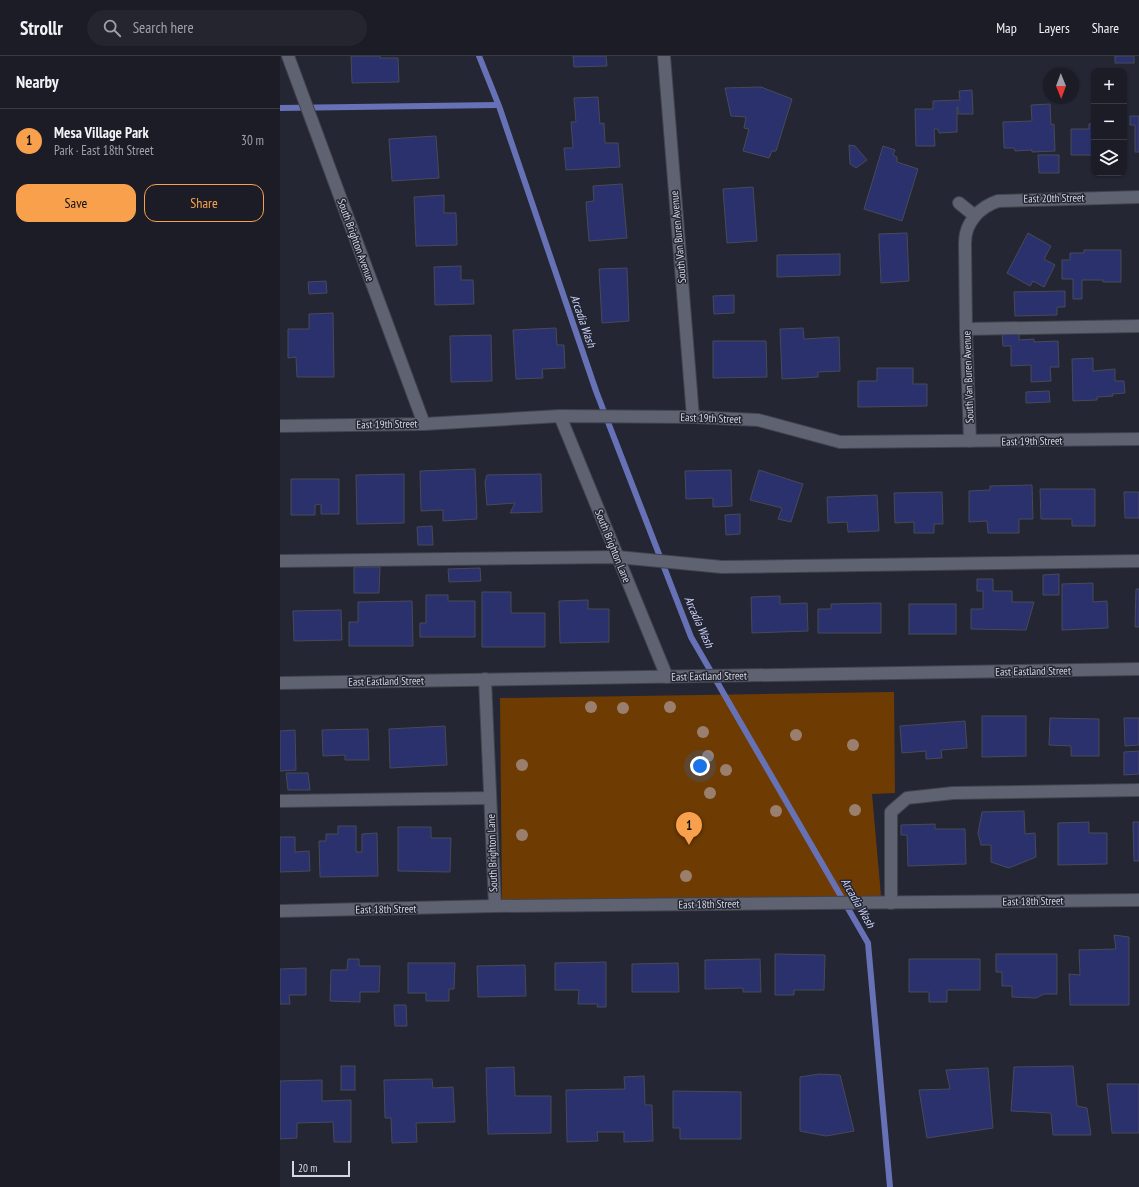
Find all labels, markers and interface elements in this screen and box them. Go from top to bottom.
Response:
search box [87,10,367,46]
text: Strollr [20,16,63,40]
icon: search [101,17,123,39]
text: Search here [133,18,194,37]
text: Map [996,19,1017,37]
text: Layers [1039,19,1070,37]
text: Share [1092,19,1119,37]
north arrow [1043,68,1079,104]
map controls [1091,68,1127,176]
button: + [1091,68,1127,104]
text: Nearby [16,71,59,93]
button: − [1091,104,1127,140]
text: Mesa Village Park [54,123,149,142]
text: 1 [26,132,32,149]
text: 30 m [241,132,264,149]
button: layers [1091,140,1127,176]
text: Park · East 18th Street [54,142,153,159]
button: Save [16,184,136,222]
button: Share [144,184,264,222]
street label: South Van Buren Avenue [667,190,689,284]
street label: East 20th Street [1023,190,1085,206]
street label: South Brighton Avenue [335,197,378,284]
water label: Arcadia Wash [567,292,600,350]
street label: South Van Buren Avenue [959,330,977,424]
street label: East 19th Street [680,410,742,426]
street label: East 19th Street [356,416,418,432]
street label: East 19th Street [1001,433,1063,449]
street label: South Brighton Lane [592,507,634,585]
water label: Arcadia Wash [681,594,718,651]
street label: East Eastland Street [995,663,1071,679]
street label: East Eastland Street [671,668,747,684]
street label: East Eastland Street [348,673,424,689]
your location [690,756,710,776]
pin: 1 [676,812,702,845]
street label: South Brighton Lane [484,814,500,892]
water label: Arcadia Wash [838,875,879,931]
street label: East 18th Street [1002,893,1064,909]
street label: East 18th Street [678,896,740,912]
street label: East 18th Street [355,901,417,917]
scale bar [292,1159,350,1178]
text: 20 m [298,1161,317,1175]

